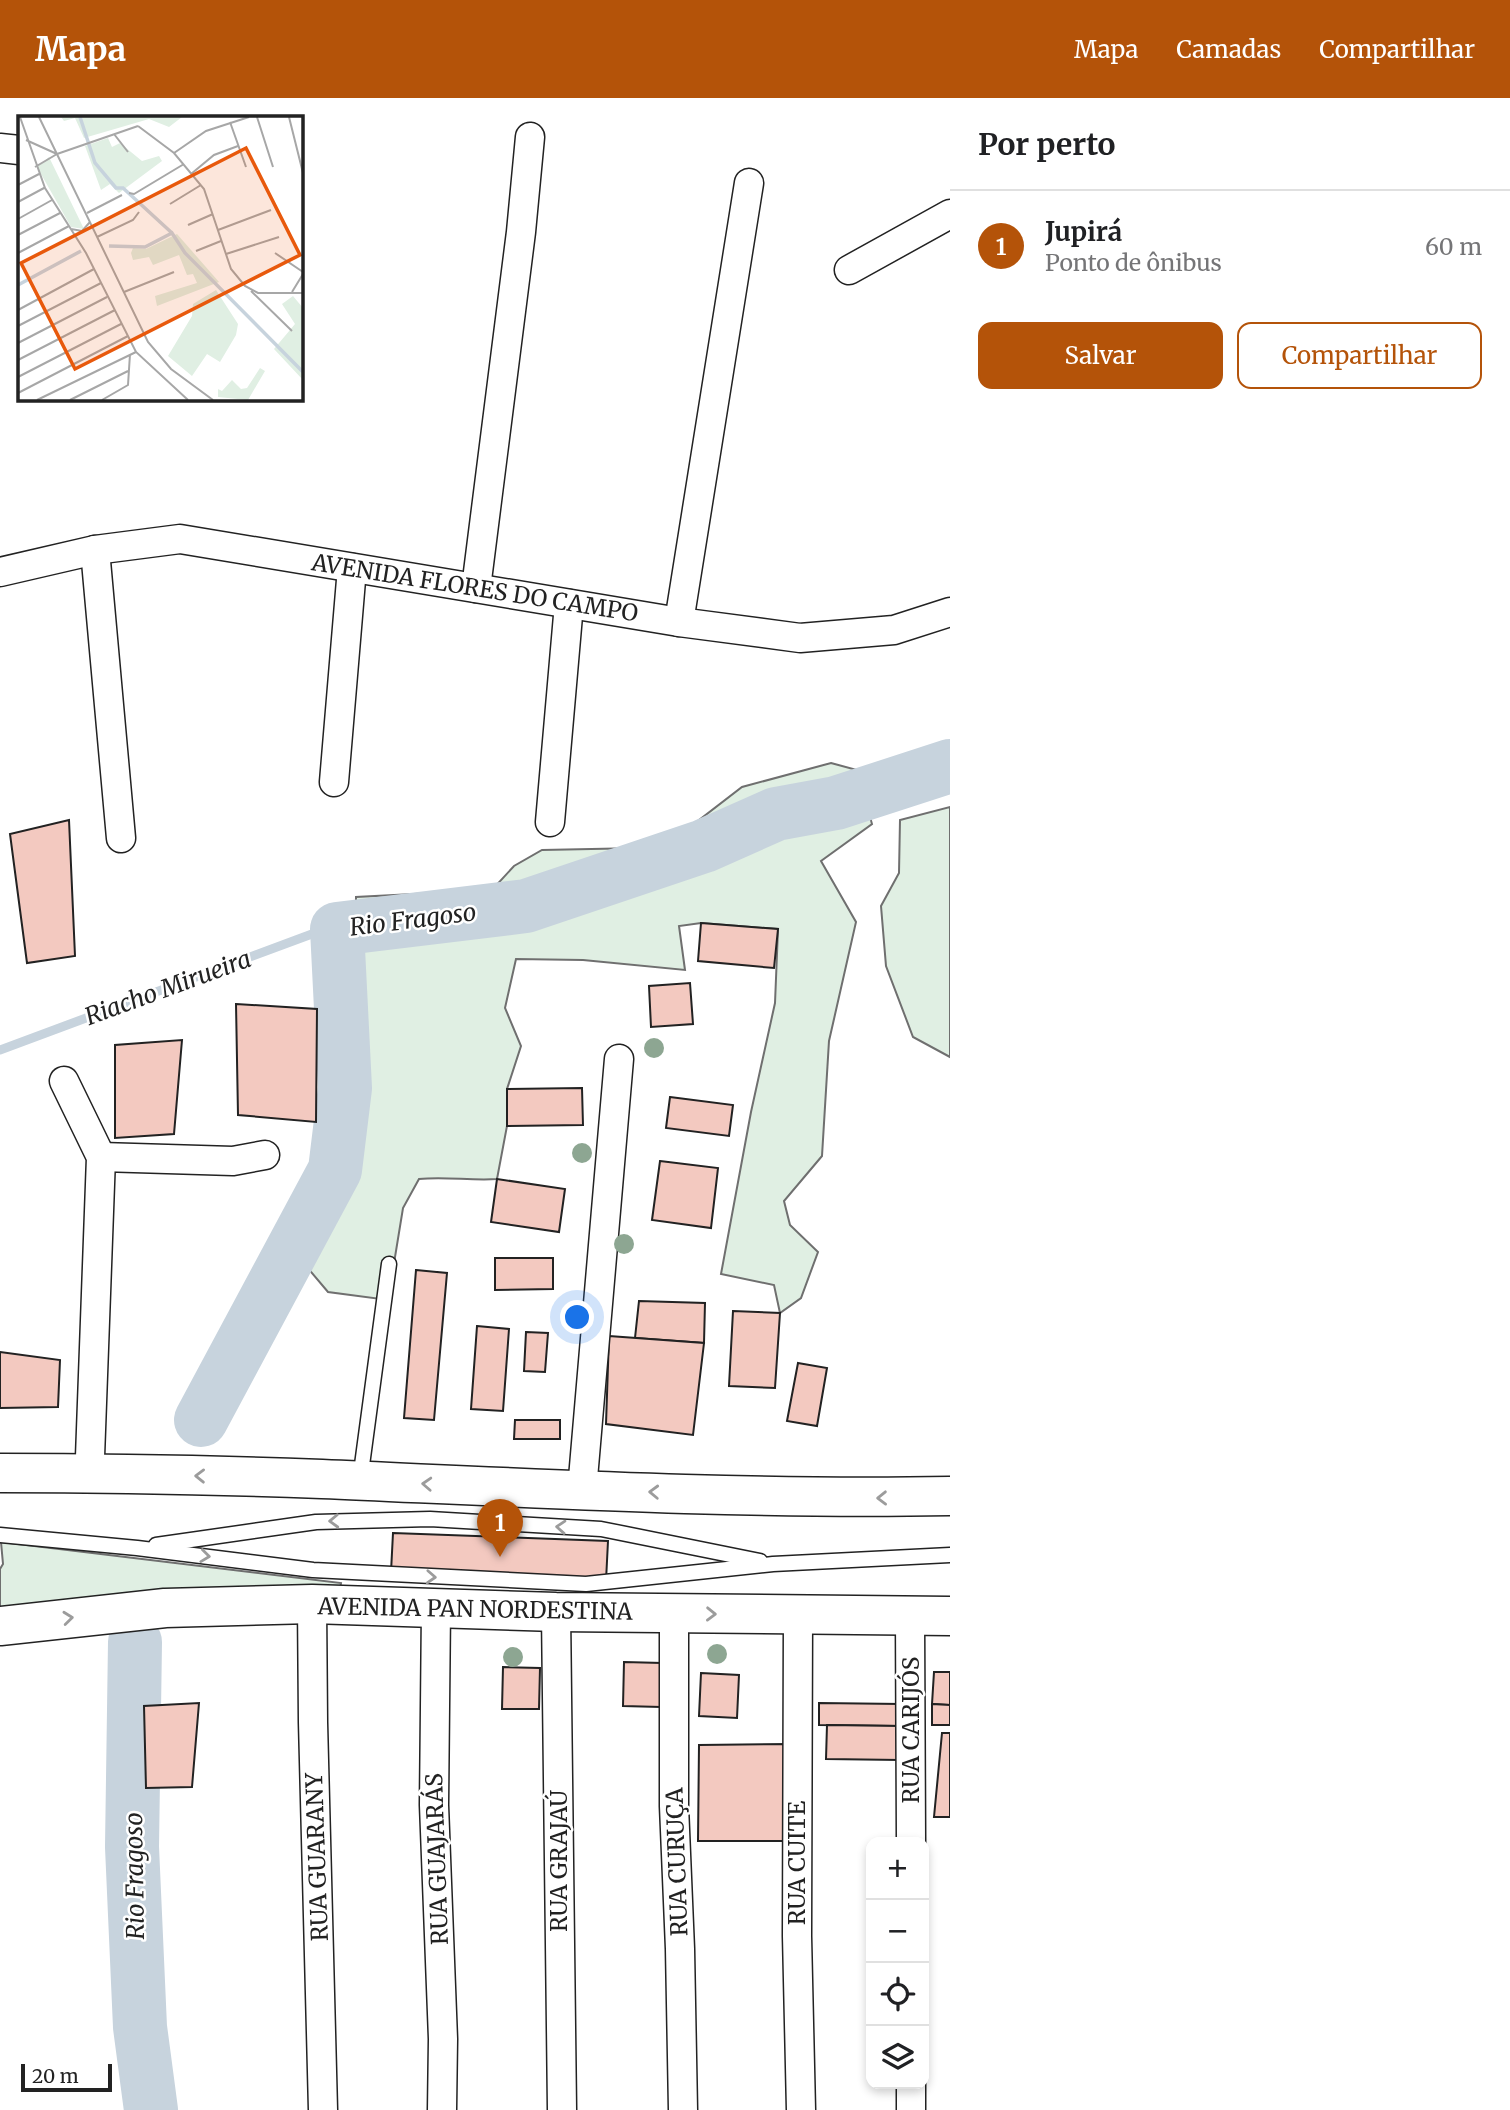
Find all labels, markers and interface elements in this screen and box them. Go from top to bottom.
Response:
text: Mapa [35,29,126,70]
text: Mapa [1074,34,1138,65]
text: Camadas [1176,34,1281,65]
text: Compartilhar [1319,34,1475,65]
inset map [18,116,303,401]
text: Por perto [978,125,1116,163]
text: Jupirá [1045,215,1122,248]
text: 1 [996,232,1006,261]
text: 60 m [1425,232,1482,261]
text: Ponto de ônibus [1045,248,1222,277]
button: Salvar [978,322,1223,389]
button: Compartilhar [1237,322,1482,389]
street label: AVENIDA FLORES DO CAMPO [309,547,640,628]
water label: Rio Fragoso [348,896,478,943]
water label: Riacho Mirueira [80,943,255,1032]
your location [560,1300,594,1334]
one-way arrow [194,1468,204,1484]
one-way arrow [421,1477,432,1492]
one-way arrow [649,1484,659,1500]
one-way arrow [876,1490,887,1505]
pin: 1 [477,1499,523,1557]
one-way arrow [328,1513,339,1528]
one-way arrow [556,1520,567,1535]
one-way arrow [199,1549,211,1564]
one-way arrow [426,1569,437,1584]
street label: AVENIDA PAN NORDESTINA [316,1591,634,1626]
one-way arrow [706,1607,717,1622]
one-way arrow [62,1611,74,1626]
street label: RUA CARIJÓS [896,1657,925,1803]
street label: RUA GUARANY [299,1771,334,1942]
street label: RUA GUAJARÁS [419,1773,454,1945]
street label: RUA CURUÇA [659,1786,694,1937]
street label: RUA GRAJAÚ [544,1790,573,1932]
street label: RUA CUITE [782,1800,811,1925]
water label: Rio Fragoso [118,1812,151,1940]
map controls [866,1837,929,2089]
button: + [866,1837,929,1900]
button: − [866,1900,929,1963]
button: locate [866,1963,929,2026]
button: layers [866,2026,929,2089]
scale bar [21,2061,112,2093]
text: 20 m [32,2064,79,2088]

